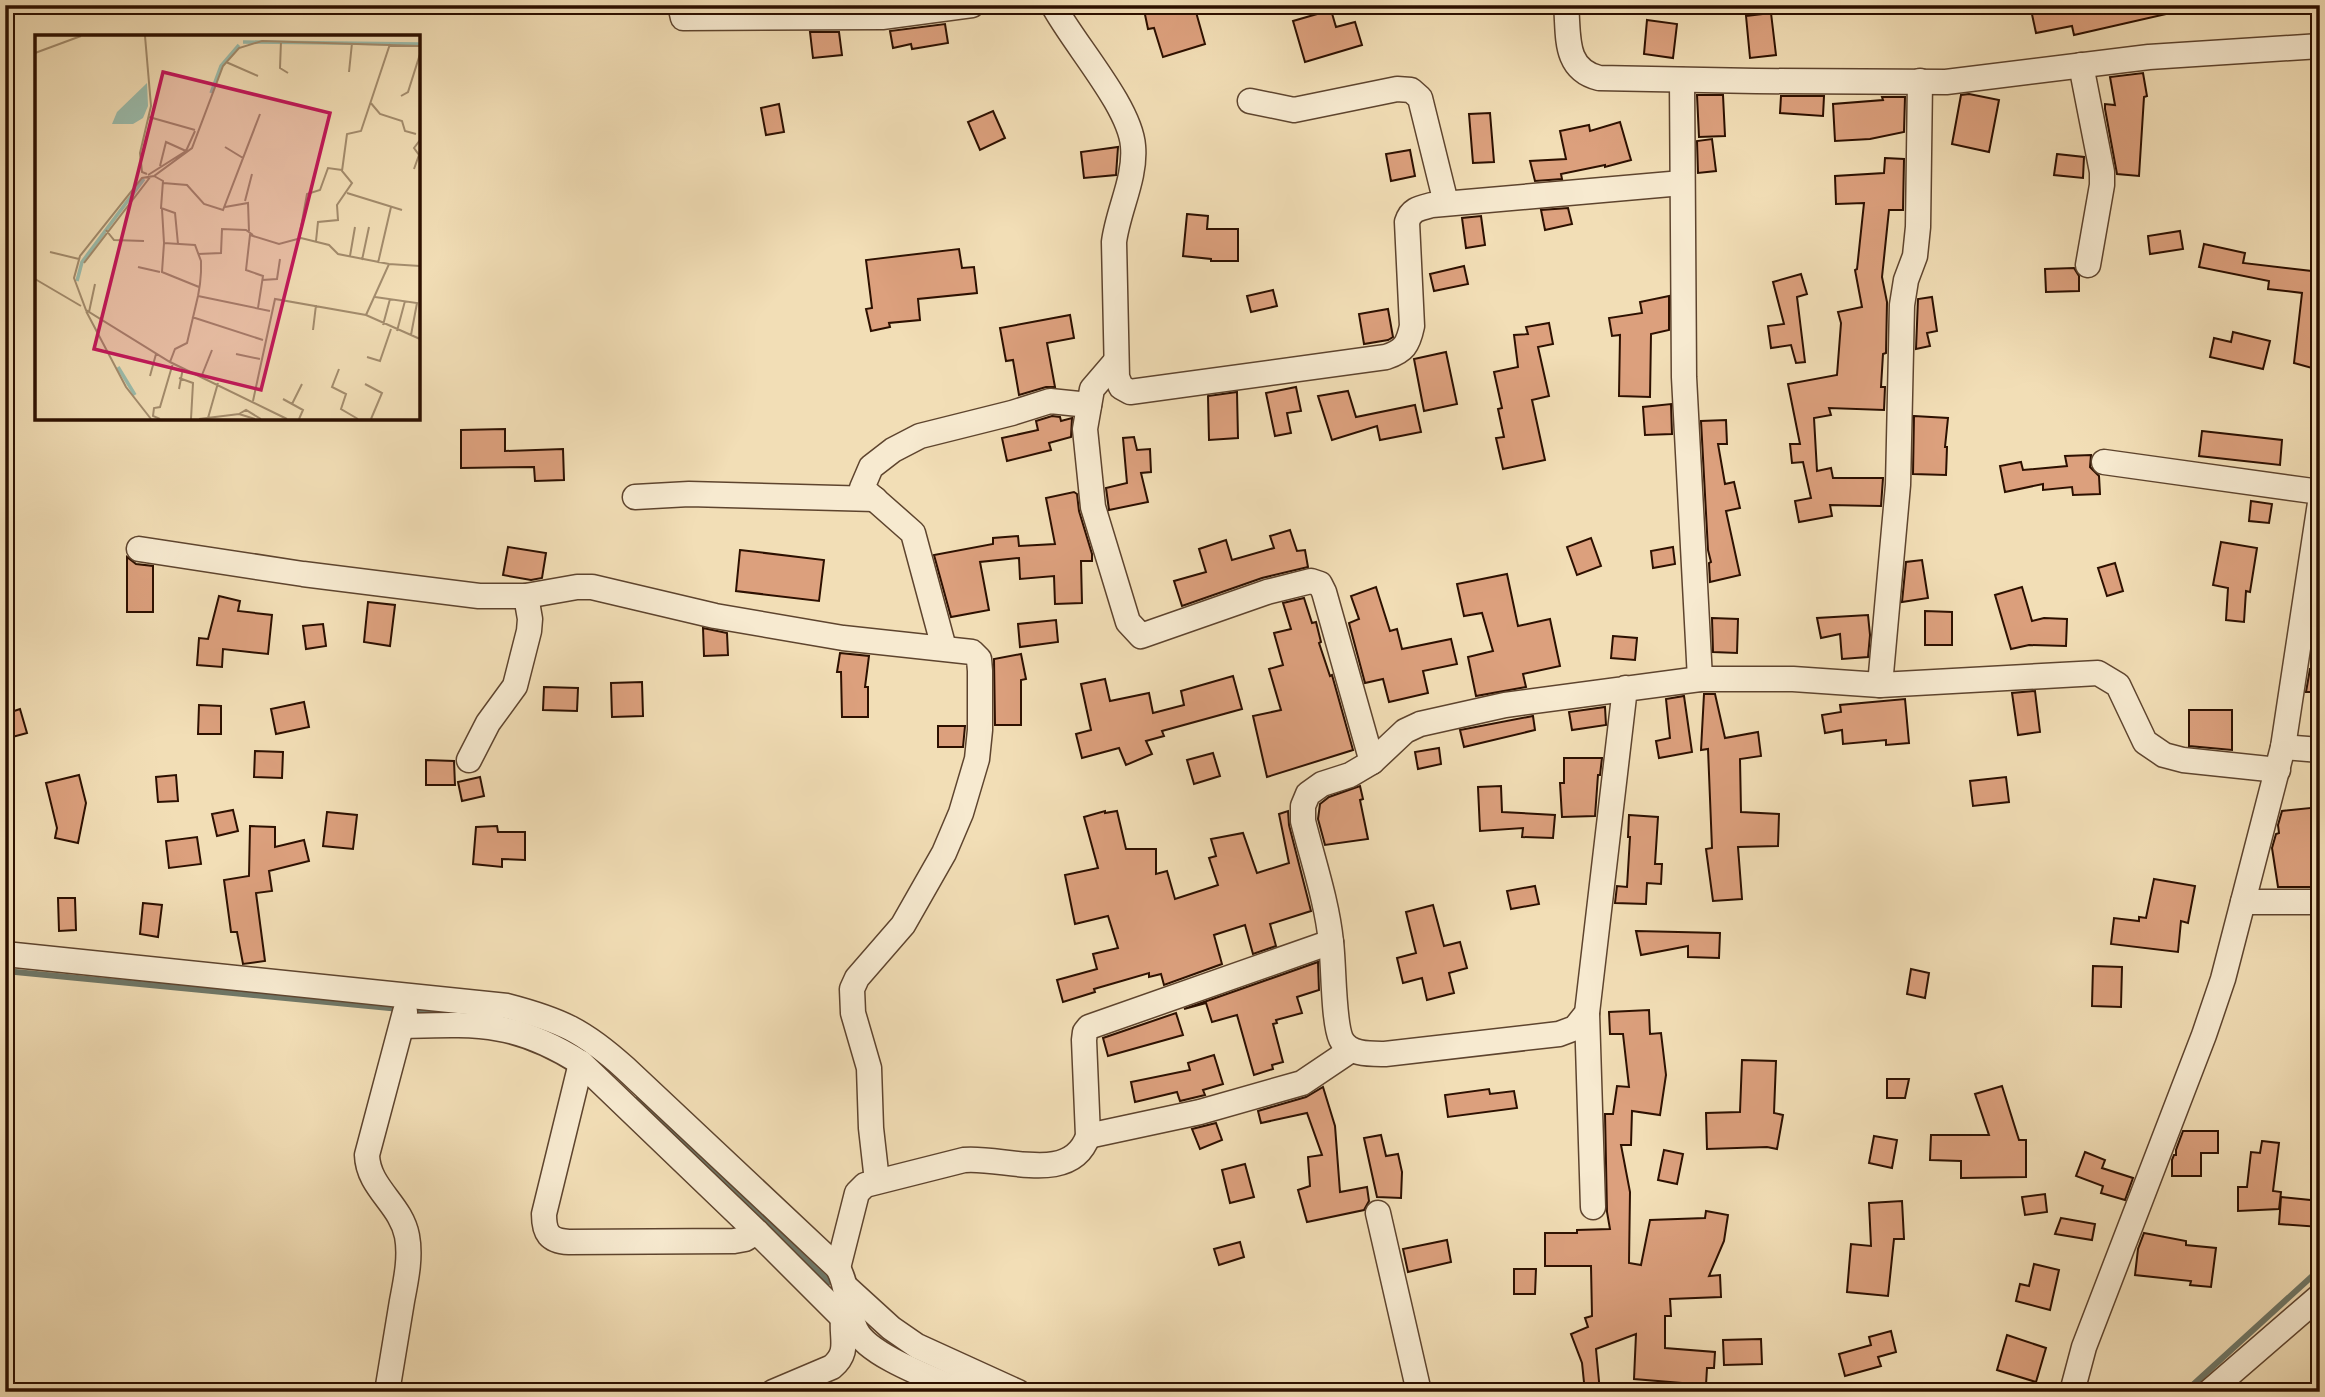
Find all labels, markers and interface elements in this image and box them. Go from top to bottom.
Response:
inset map [35,35,420,420]

